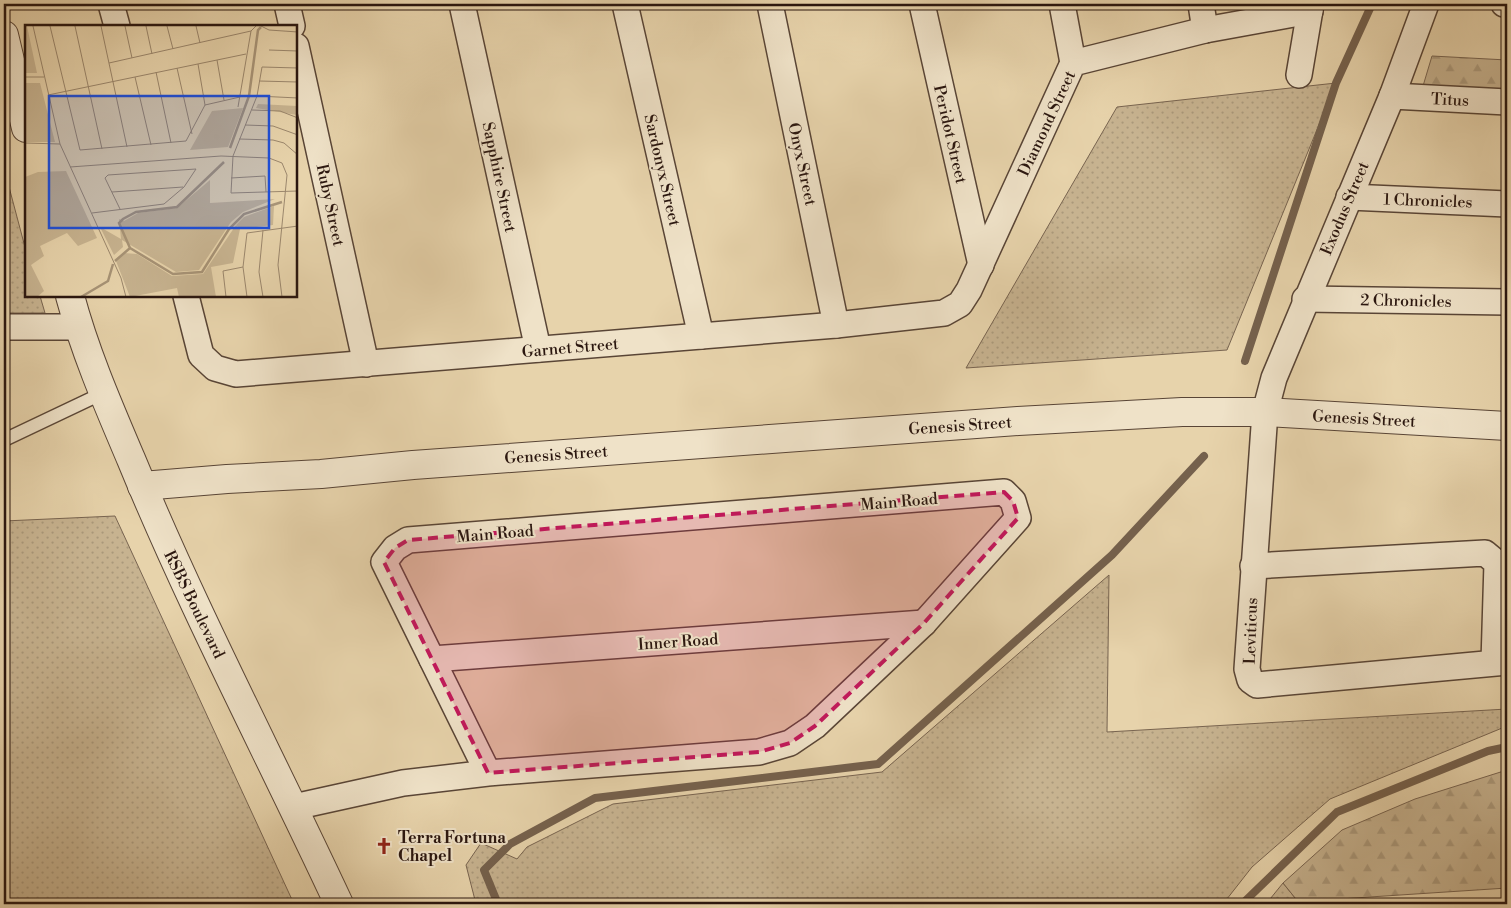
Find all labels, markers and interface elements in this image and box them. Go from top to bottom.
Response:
inset map [25,25,298,298]
street label: Diamond Street [1014,67,1080,179]
street label: Peridot Street [929,83,971,186]
street label: Titus [1430,89,1469,111]
street label: Sardonyx Street [639,112,685,228]
street label: Sapphire Street [478,120,521,234]
street label: Onyx Street [783,121,821,208]
street label: Exodus Street [1316,158,1374,258]
street label: Ruby Street [312,162,349,249]
street label: 1 Chronicles [1383,189,1473,213]
street label: 2 Chronicles [1360,290,1452,312]
street label: Garnet Street [521,334,620,362]
street label: Genesis Street [1312,406,1416,432]
street label: Genesis Street [908,412,1013,440]
street label: Genesis Street [504,441,609,469]
street label: Main Road [860,489,939,515]
street label: Main Road [456,521,535,547]
street label: RSBS Boulevard [159,547,229,662]
street label: Leviticus [1240,597,1262,665]
street label: Inner Road [637,629,719,655]
place label: Terra Fortuna Chapel [398,828,506,866]
church icon: Terra Fortuna Chapel [374,836,394,856]

